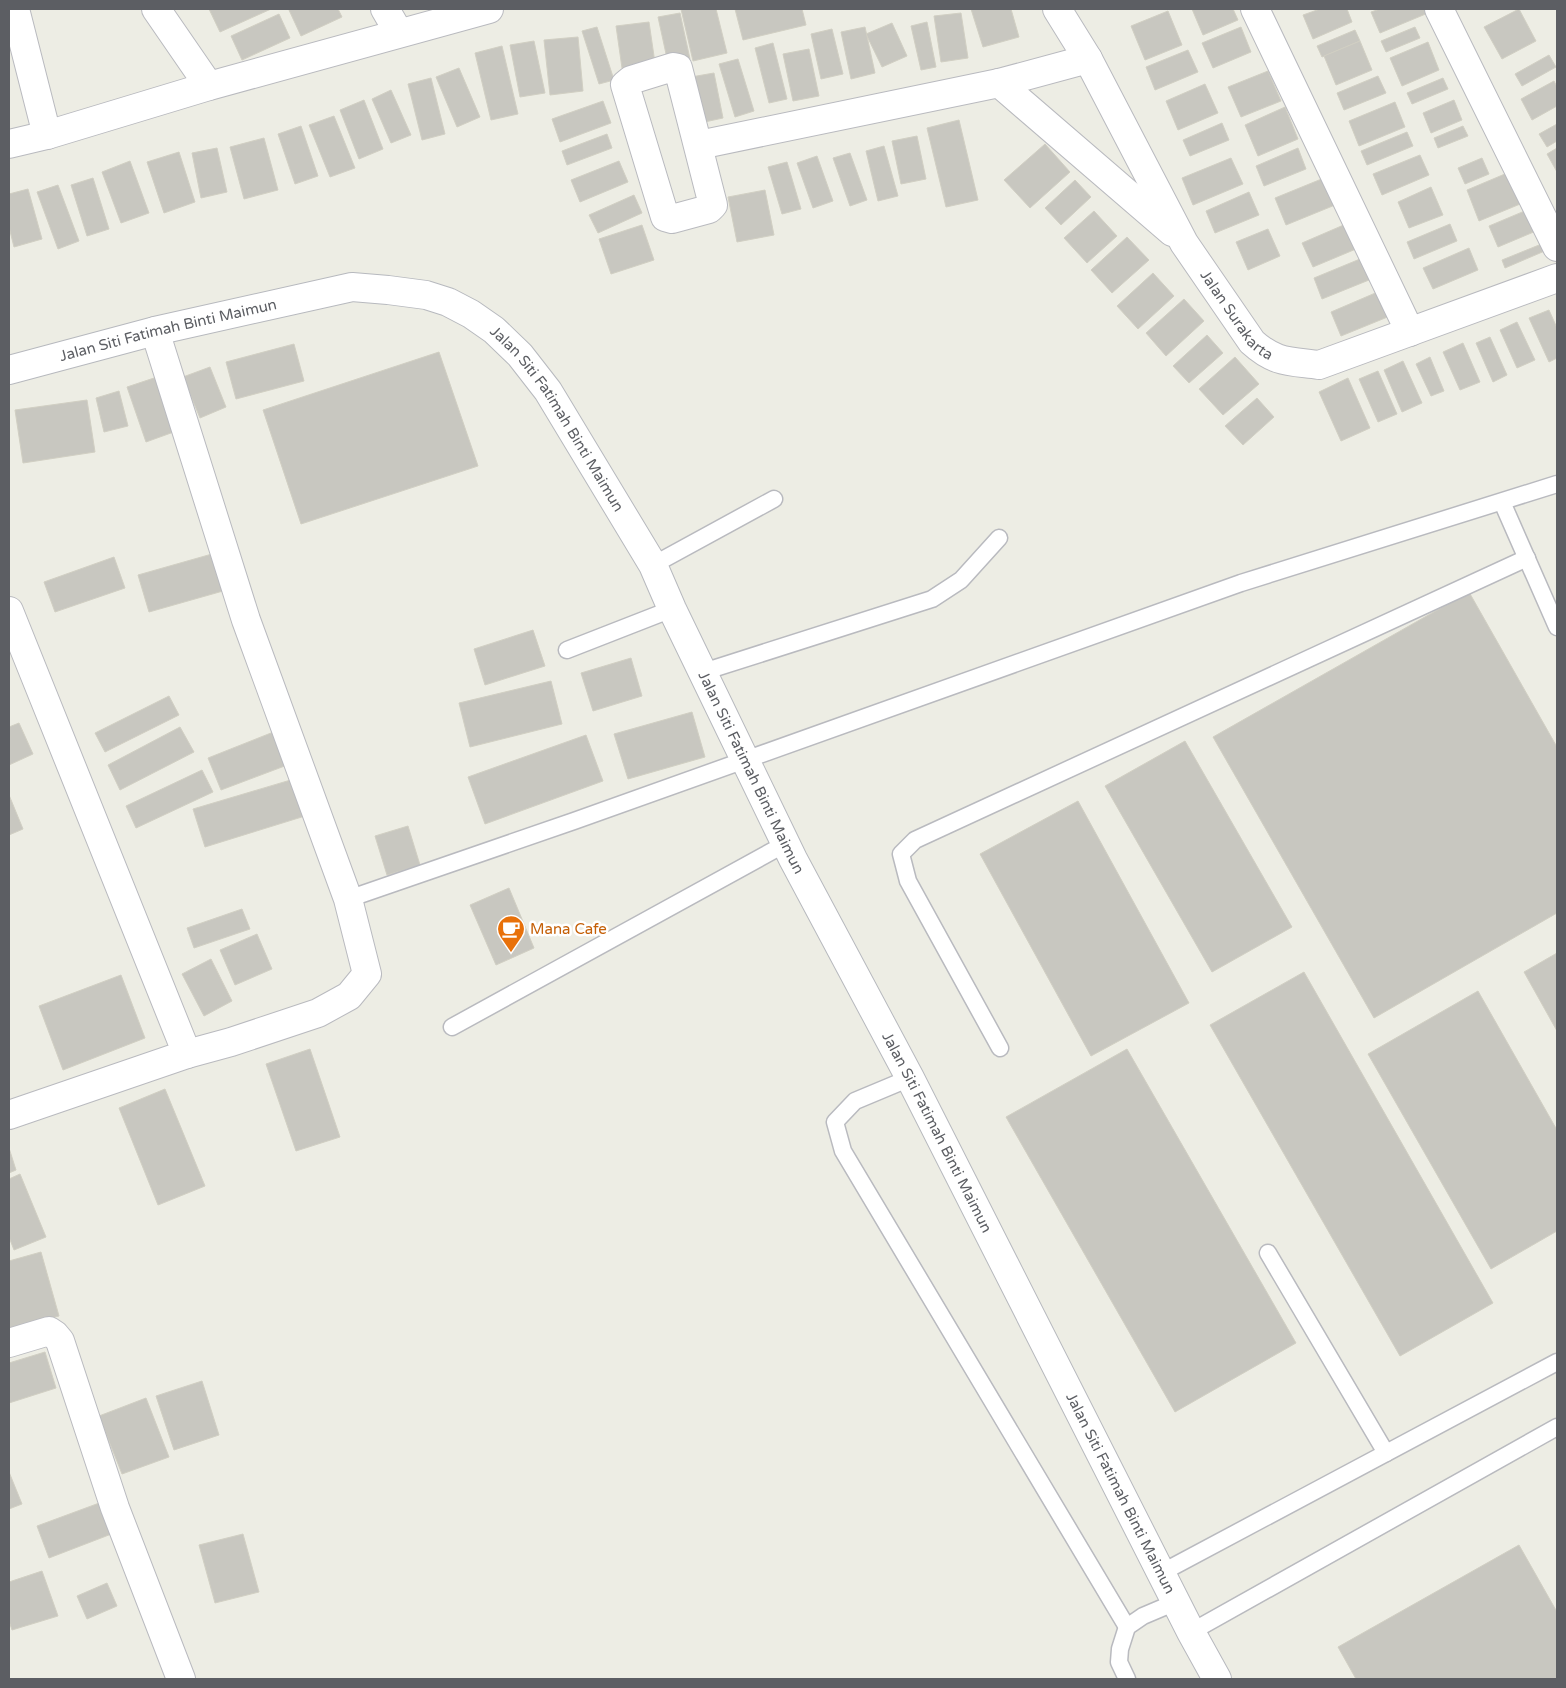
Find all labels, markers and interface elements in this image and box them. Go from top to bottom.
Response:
street label: Jalan Surakarta [1196,267,1276,364]
street label: Jalan Siti Fatimah Binti Maimun [57,295,278,365]
street label: Jalan Siti Fatimah Binti Maimun [486,322,628,515]
street label: Jalan Siti Fatimah Binti Maimun [694,668,808,877]
cafe icon: Mana Cafe [496,914,526,953]
place label: Mana Cafe [530,920,607,938]
street label: Jalan Siti Fatimah Binti Maimun [878,1029,996,1236]
street label: Jalan Siti Fatimah Binti Maimun [1062,1390,1179,1597]

